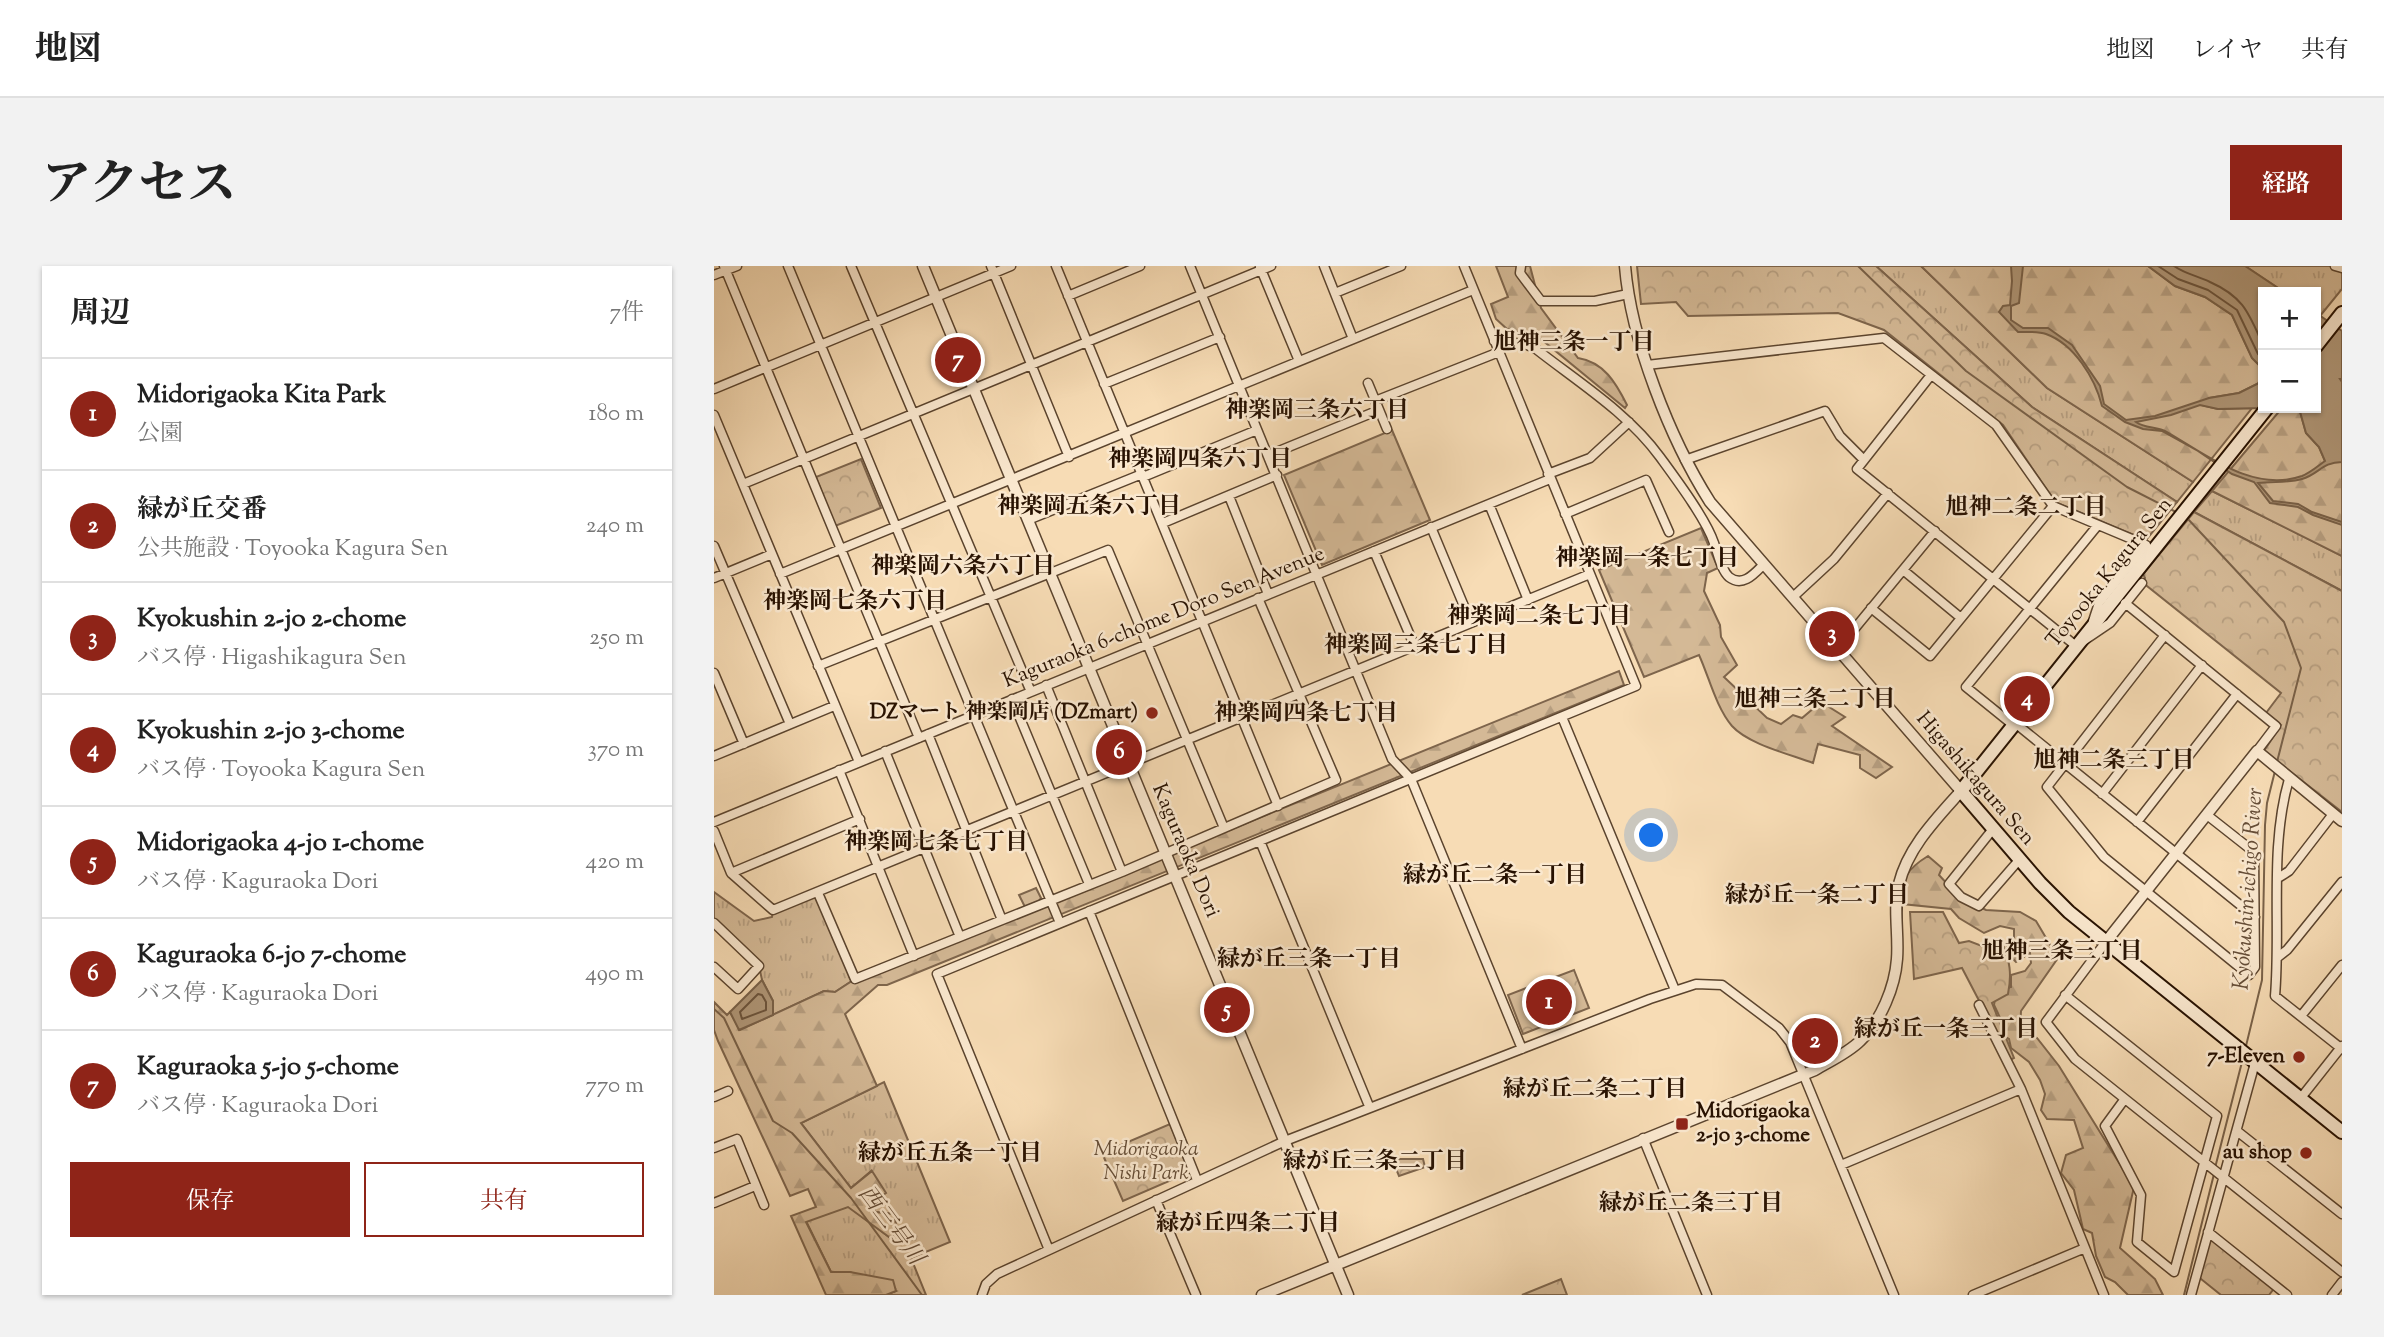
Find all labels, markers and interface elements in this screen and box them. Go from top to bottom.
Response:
text: 地図 [35,27,101,75]
text: 地図 [2106,34,2154,68]
text: レイヤ [2192,34,2263,68]
text: 共有 [2301,34,2349,68]
button: 経路 [2230,145,2342,220]
text: アクセス [42,152,237,222]
map controls [2258,287,2321,413]
button: + [2258,287,2321,350]
text: 周辺 [70,293,130,336]
text: 7件 [609,297,644,330]
district label: 旭神三条一丁目 [1494,327,1655,360]
pin: 7 [935,334,981,386]
button: − [2258,350,2321,413]
text: Midorigaoka Kita Park [137,377,386,414]
district label: 神楽岡三条六丁目 [1225,395,1409,428]
text: 1 [89,398,97,431]
text: 180 m [589,398,644,431]
text: 公園 [137,418,183,451]
district label: 神楽岡四条六丁目 [1108,444,1292,477]
district label: 神楽岡五条六丁目 [997,491,1181,524]
street label: Toyooka Kagura Sen [2040,491,2180,655]
text: 緑が丘交番 [137,492,267,529]
district label: 旭神二条二丁目 [1946,492,2107,525]
text: 2 [88,510,98,543]
text: 240 m [586,510,644,543]
text: 公共施設 · Toyooka Kagura Sen [137,533,448,566]
street label: Kaguraoka 6-chome Doro Sen Avenue [999,540,1329,696]
district label: 神楽岡一条七丁目 [1555,543,1739,576]
district label: 神楽岡六条六丁目 [871,551,1055,584]
district label: 神楽岡七条六丁目 [763,586,947,619]
text: Kyokushin 2-jo 2-chome [137,601,406,638]
district label: 神楽岡二条七丁目 [1447,601,1631,634]
pin: 3 [1809,608,1855,660]
text: 3 [88,622,98,655]
text: 250 m [589,622,644,655]
district label: 神楽岡三条七丁目 [1324,630,1508,663]
text: バス停 · Higashikagura Sen [137,642,407,675]
pin: 4 [2004,673,2050,725]
district label: 旭神三条二丁目 [1735,684,1896,717]
place label: DZマート 神楽岡店 (DZmart) [870,698,1138,728]
district label: 神楽岡四条七丁目 [1214,698,1398,731]
marker: DZマート 神楽岡店 (DZmart) [1144,705,1160,721]
street label: Higashikagura Sen [1908,705,2042,853]
text: Kyokushin 2-jo 3-chome [137,713,405,750]
pin: 6 [1096,726,1142,778]
text: 4 [87,734,99,767]
text: 370 m [588,734,644,767]
district label: 旭神二条三丁目 [2034,745,2195,778]
text: バス停 · Toyooka Kagura Sen [137,754,425,787]
street label: Kaguraoka Dori [1143,779,1227,923]
water label: Kyokushin-ichigo River [2225,787,2273,991]
your location [1634,818,1668,852]
text: Midorigaoka 4-jo 1-chome [137,825,424,862]
district label: 神楽岡七条七丁目 [844,827,1028,860]
text: 5 [89,846,97,879]
text: 420 m [586,846,644,879]
district label: 緑が丘二条一丁目 [1403,860,1587,893]
text: バス停 · Kaguraoka Dori [137,866,378,899]
district label: 緑が丘一条二丁目 [1725,880,1909,913]
district label: 旭神三条三丁目 [1982,936,2143,969]
text: Kaguraoka 6-jo 7-chome [137,937,406,974]
district label: 緑が丘三条一丁目 [1217,944,1401,977]
text: 6 [87,958,99,991]
text: 490 m [585,958,644,991]
pin: 1 [1526,976,1572,1028]
text: バス停 · Kaguraoka Dori [137,978,378,1011]
pin: 5 [1204,984,1250,1036]
district label: 緑が丘一条三丁目 [1854,1014,2038,1047]
pin: 2 [1792,1015,1838,1067]
place label: 7-Eleven [2207,1042,2286,1072]
text: Kaguraoka 5-jo 5-chome [137,1049,399,1086]
marker: 7-Eleven [2291,1049,2307,1065]
text: 7 [87,1070,99,1103]
text: 770 m [585,1070,644,1103]
district label: 緑が丘二条二丁目 [1503,1074,1687,1107]
text: バス停 · Kaguraoka Dori [137,1090,378,1123]
place label: Midorigaoka 2-jo 3-chome [1696,1097,1810,1151]
marker: Midorigaoka 2-jo 3-chome [1674,1116,1690,1132]
park label: Midorigaoka Nishi Park [1093,1135,1199,1189]
district label: 緑が丘五条一丁目 [858,1138,1042,1171]
place label: au shop [2223,1138,2292,1168]
marker: au shop [2298,1145,2314,1161]
district label: 緑が丘三条二丁目 [1283,1146,1467,1179]
button: 保存 [70,1162,350,1237]
button: 共有 [364,1162,644,1237]
water label: 西三号川 [849,1179,933,1275]
district label: 緑が丘二条三丁目 [1599,1188,1783,1221]
district label: 緑が丘四条二丁目 [1156,1208,1340,1241]

